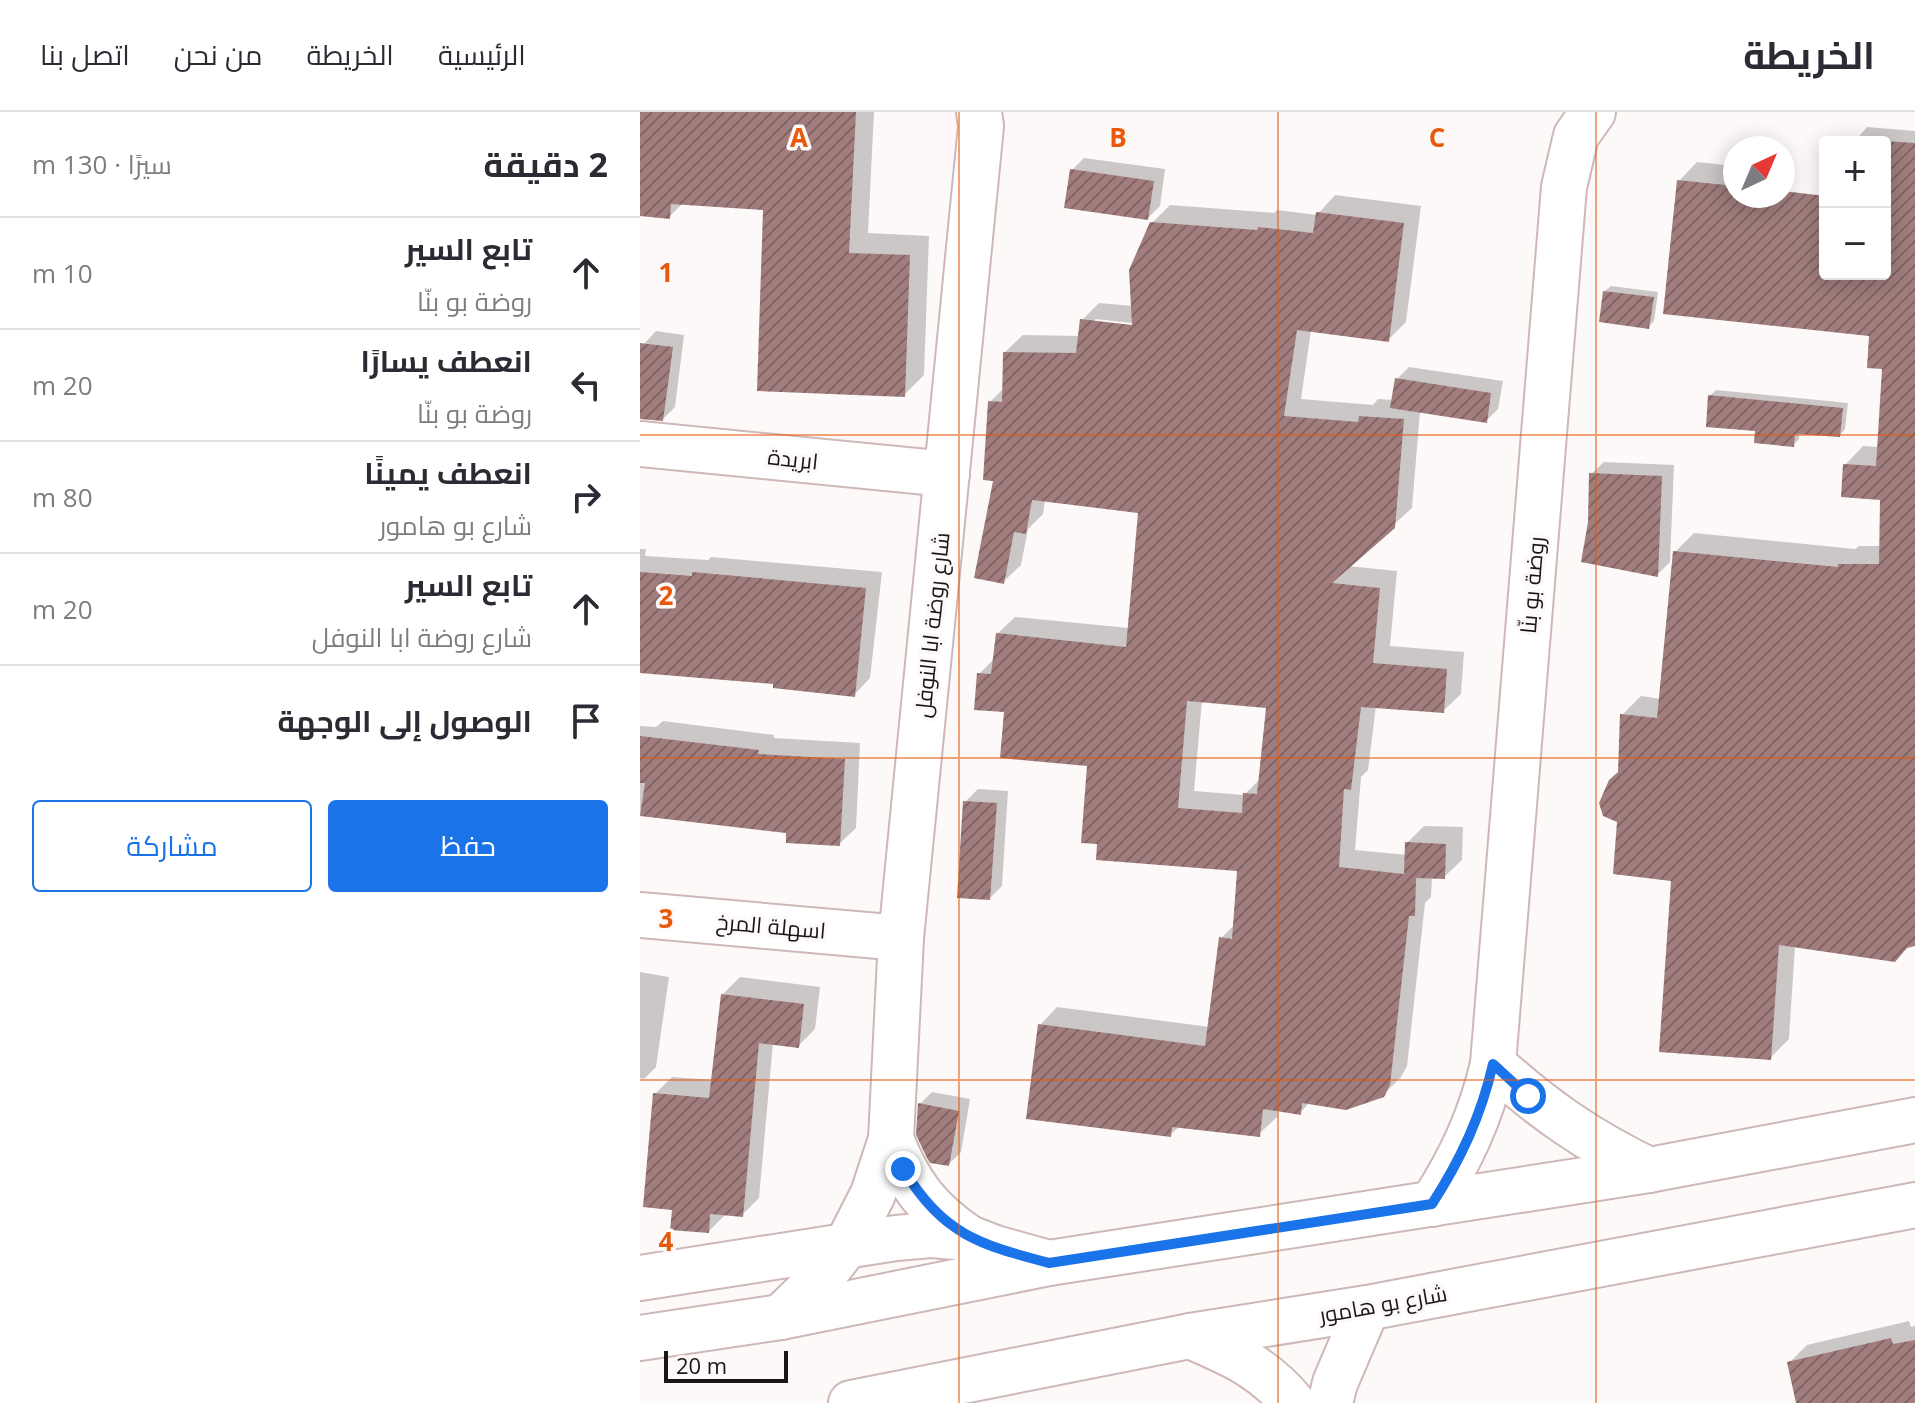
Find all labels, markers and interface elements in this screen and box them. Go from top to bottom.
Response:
text: الخريطة [1743,28,1875,80]
text: اتصل بنا [40,35,130,73]
text: من نحن [174,35,262,73]
text: الخريطة [306,35,394,73]
text: الرئيسية [438,35,526,73]
text: A [790,119,808,155]
text: B [1109,119,1127,155]
text: C [1429,119,1445,155]
north arrow [1723,136,1795,208]
map controls [1819,136,1891,280]
button: + [1819,136,1891,208]
text: 2 دقيقة [484,141,608,187]
text: سيرًا · 130 m [32,146,172,182]
button: − [1819,208,1891,280]
text: تابع السير [405,228,532,269]
icon: ahead [564,251,608,295]
text: 1 [659,254,673,290]
text: 10 m [32,255,93,291]
text: روضة بو بنّا [417,283,532,319]
text: انعطف يسارًا [361,340,532,381]
icon: left [564,363,608,407]
text: 20 m [32,367,93,403]
text: روضة بو بنّا [417,395,532,431]
street label: ابريدة [766,440,820,476]
text: انعطف يمينًا [364,452,532,493]
icon: right [564,475,608,519]
text: 80 m [32,479,93,515]
text: شارع بو هامور [379,507,532,543]
street label: شارع روضة ابا النوفل [906,531,957,719]
street label: روضة بو بنّا [1512,535,1550,635]
text: تابع السير [405,564,532,605]
text: 2 [659,577,674,613]
icon: ahead [564,587,608,631]
text: 20 m [32,591,93,627]
text: شارع روضة ابا النوفل [312,619,532,655]
icon: arrive [564,699,608,743]
text: الوصول إلى الوجهة [277,700,532,741]
button: مشاركة [32,800,312,892]
button: حفظ [328,800,608,892]
text: 3 [659,900,673,936]
street label: اسهلة المرخ [715,905,827,946]
route start [1510,1078,1546,1114]
route end [885,1151,921,1187]
text: 4 [659,1223,674,1259]
street label: شارع بو هامور [1315,1277,1449,1330]
scale bar [664,1347,788,1383]
text: 20 m [676,1350,727,1380]

